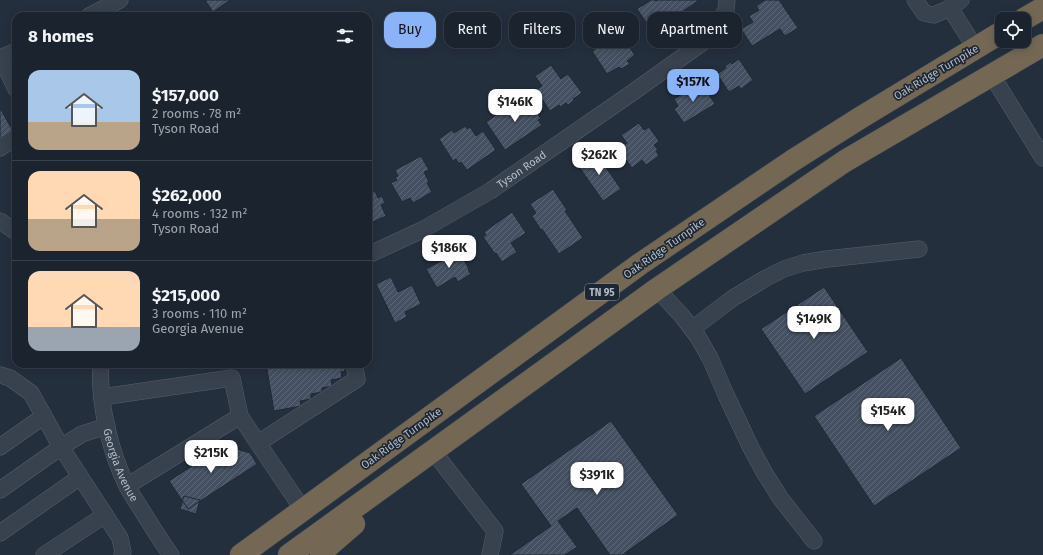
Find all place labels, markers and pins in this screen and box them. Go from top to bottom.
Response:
pin: $157K [665,69,721,103]
pin: $146K [487,89,543,123]
pin: $262K [571,142,627,176]
pin: $186K [421,235,477,269]
pin: $149K [786,306,842,340]
pin: $154K [860,398,916,432]
pin: $215K [183,440,239,474]
pin: $391K [569,462,625,496]

